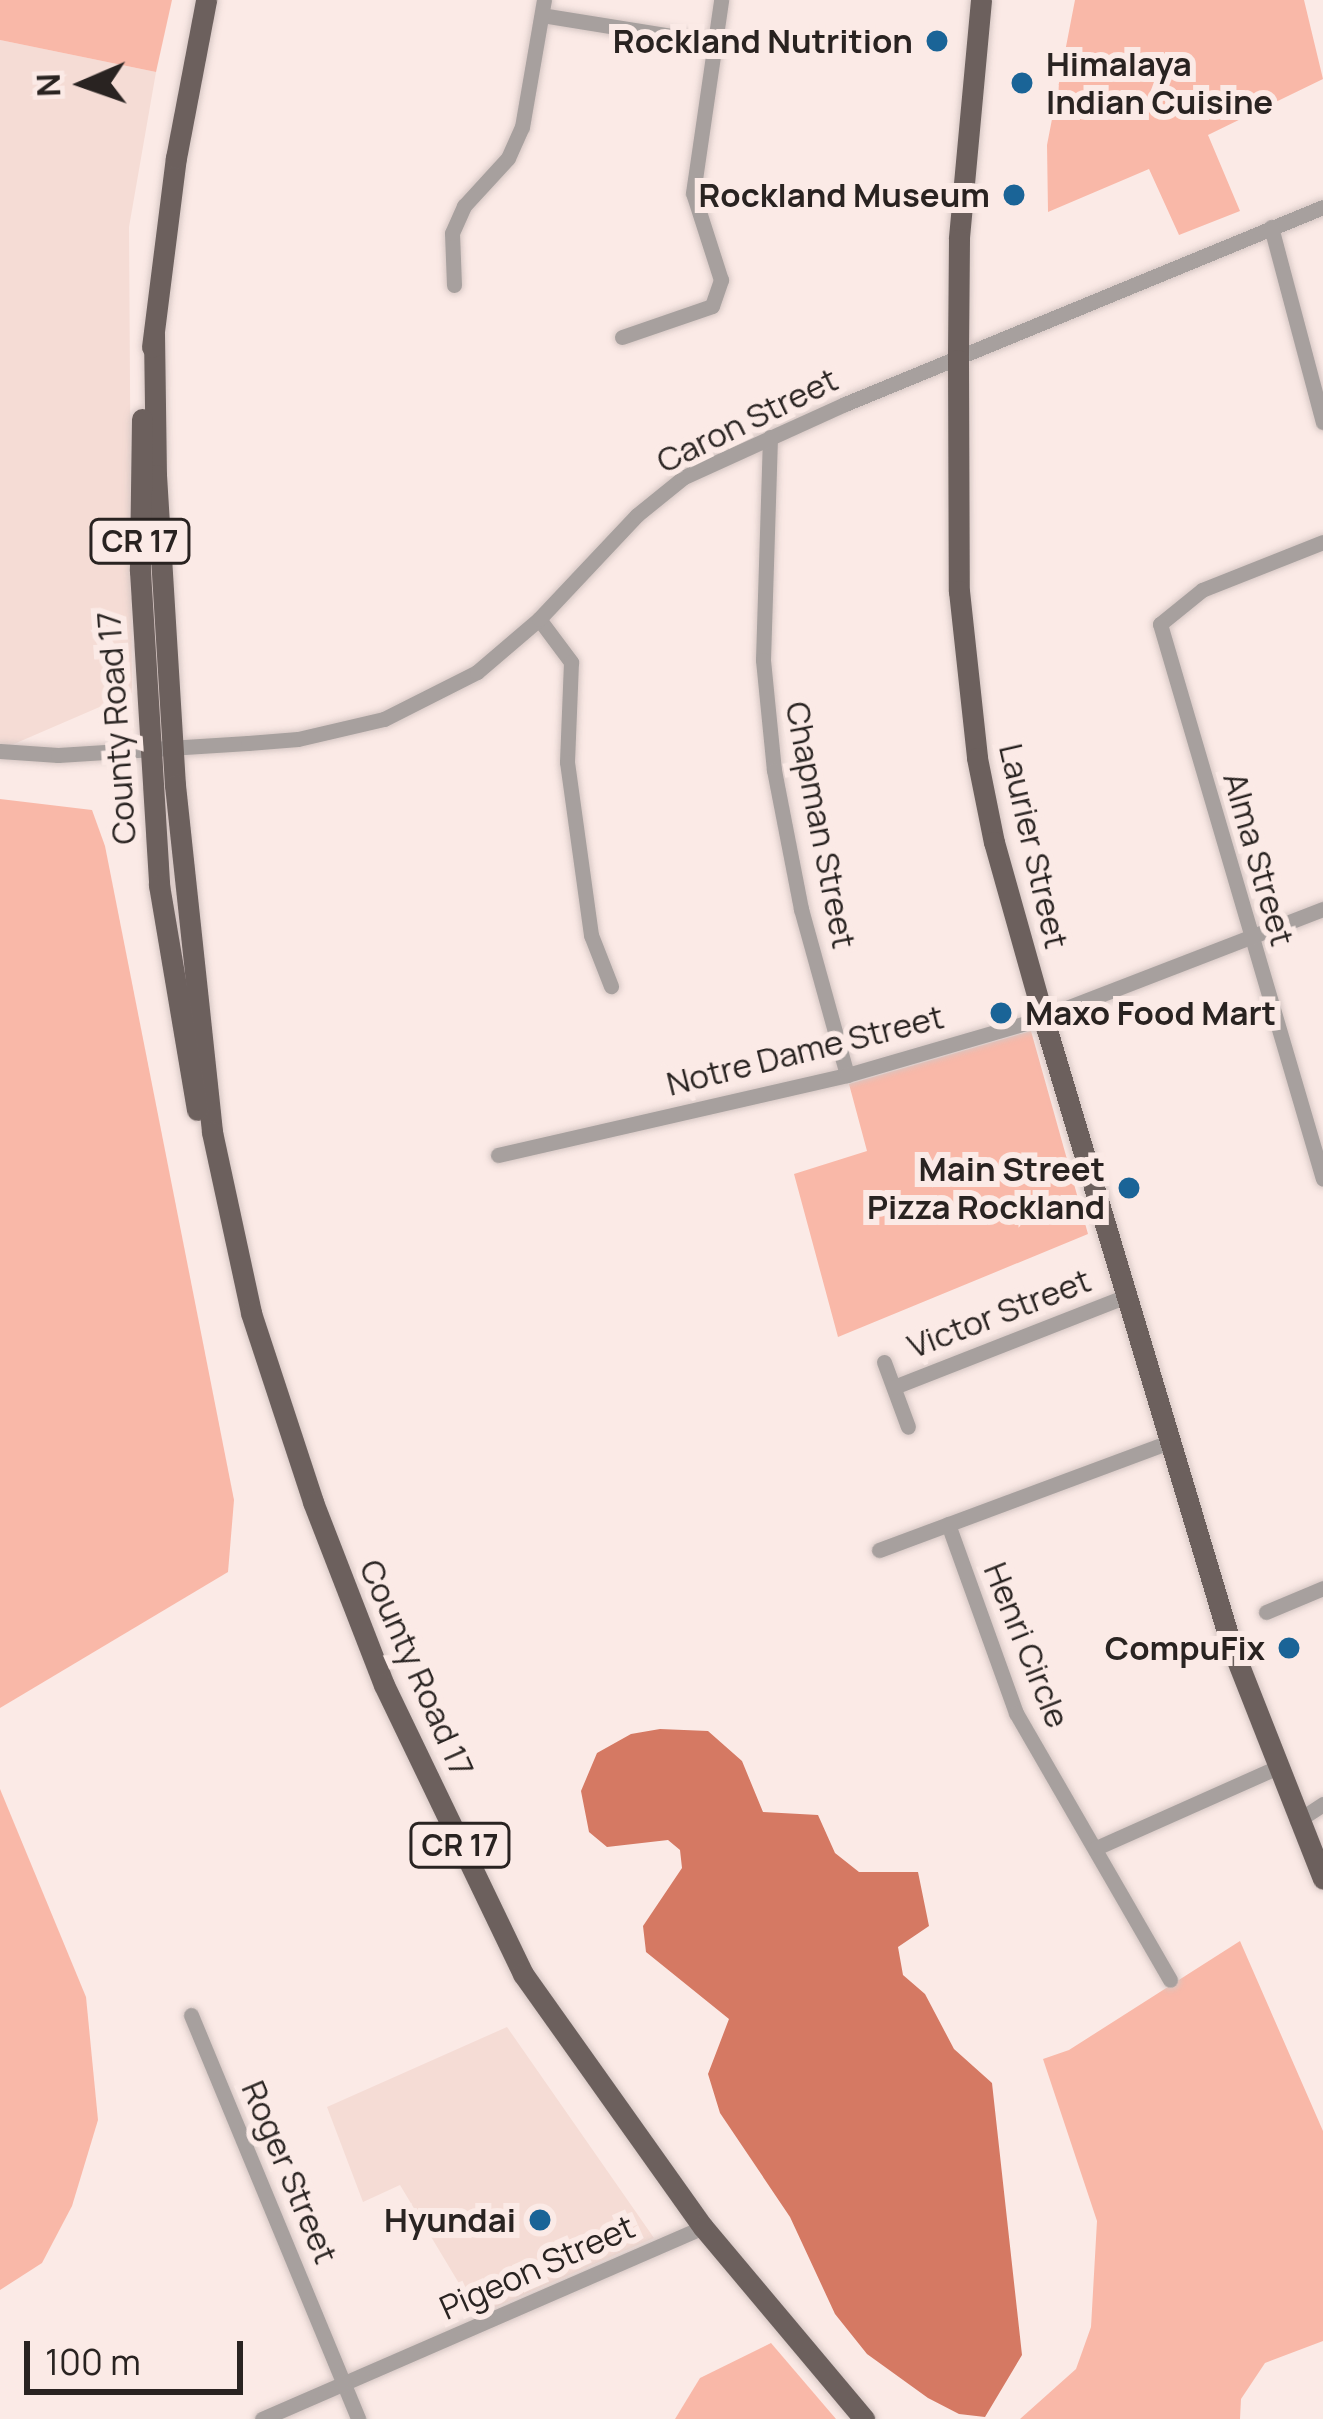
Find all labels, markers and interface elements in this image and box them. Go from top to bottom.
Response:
place label: Rockland Nutrition [613,21,913,61]
north arrow [24,24,144,144]
marker: Rockland Nutrition [924,28,950,54]
place label: Himalaya Indian Cuisine [1046,44,1273,122]
marker: Himalaya Indian Cuisine [1009,70,1035,96]
text: N [25,73,70,98]
place label: Rockland Museum [699,175,990,215]
marker: Rockland Museum [1001,182,1027,208]
street label: Caron Street [650,359,844,481]
road number: CR 17 [89,517,191,565]
street label: County Road 17 [88,610,144,846]
street label: Chapman Street [778,698,864,952]
street label: Laurier Street [991,740,1077,952]
street label: Alma Street [1215,768,1303,950]
place label: Maxo Food Mart [1025,993,1276,1033]
street label: Notre Dame Street [662,996,948,1104]
marker: Maxo Food Mart [988,1000,1014,1026]
place label: Main Street Pizza Rockland [867,1149,1105,1227]
marker: Main Street Pizza Rockland [1116,1175,1142,1201]
street label: Victor Street [902,1260,1096,1366]
street label: County Road 17 [351,1553,483,1783]
street label: Henri Circle [976,1557,1078,1733]
place label: CompuFix [1105,1628,1265,1668]
marker: CompuFix [1276,1635,1302,1661]
road number: CR 17 [409,1821,511,1869]
street label: Roger Street [234,2075,346,2269]
place label: Hyundai [384,2200,516,2240]
street label: Pigeon Street [433,2206,641,2328]
marker: Hyundai [527,2207,553,2233]
scale bar [30,2317,249,2391]
text: 100 m [45,2337,141,2386]

